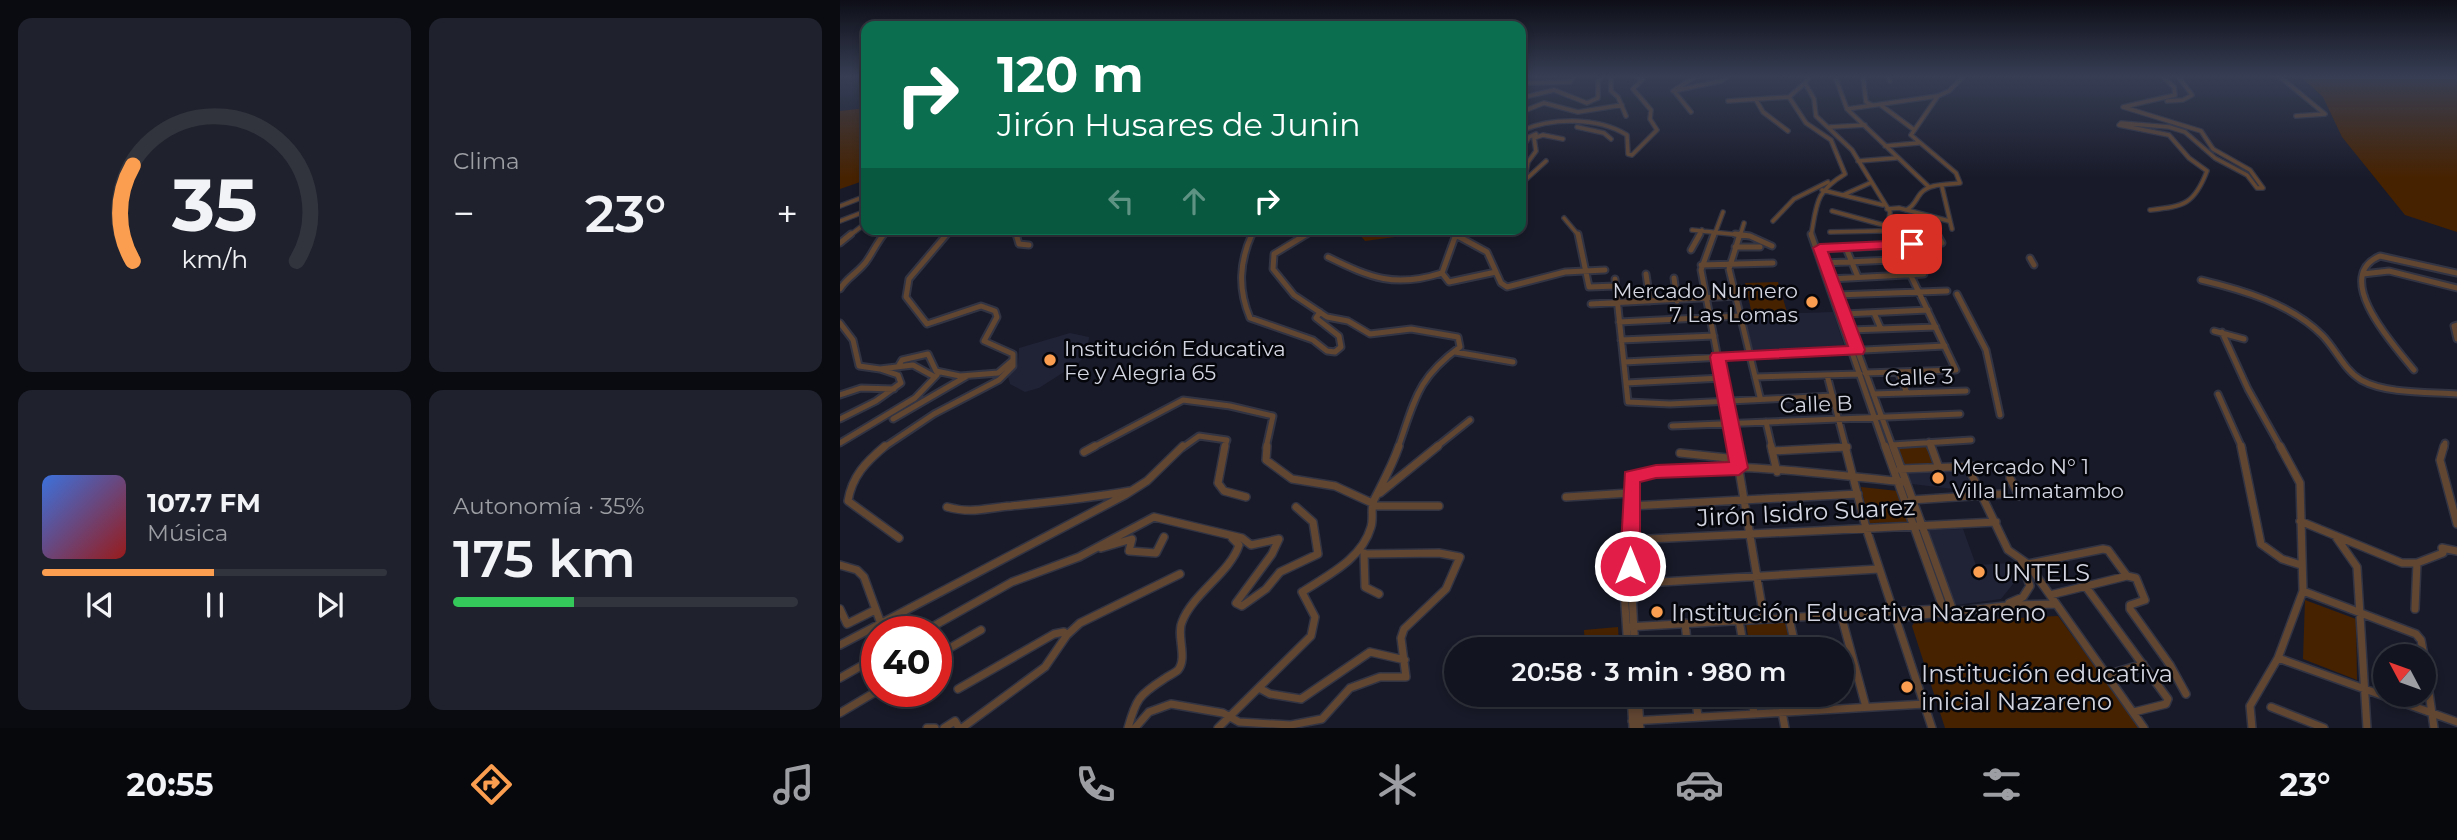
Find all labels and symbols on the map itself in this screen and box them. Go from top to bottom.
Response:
pin [1882,214,1942,274]
place label: Mercado Numero 7 Las Lomas [1613,278,1798,327]
marker: Mercado Numero 7 Las Lomas [1804,294,1820,310]
place label: Institución Educativa Fe y Alegria 65 [1064,336,1286,385]
marker: Institución Educativa Fe y Alegria 65 [1042,352,1058,368]
street label: Calle 3 [1884,363,1954,391]
street label: Calle B [1779,390,1853,418]
place label: Mercado N° 1 Villa Limatambo [1952,454,2124,503]
marker: Mercado N° 1 Villa Limatambo [1930,470,1946,486]
street label: Jirón Isidro Suarez [1695,492,1916,532]
position arrow [1593,529,1667,603]
place label: UNTELS [1993,558,2090,587]
marker: UNTELS [1971,564,1987,580]
place label: Institución Educativa Nazareno [1671,598,2046,627]
marker: Institución Educativa Nazareno [1649,604,1665,620]
speed limit sign: 40 [861,616,952,707]
north arrow [2373,644,2436,707]
place label: Institución educativa inicial Nazareno [1921,659,2173,716]
marker: Institución educativa inicial Nazareno [1899,679,1915,695]

